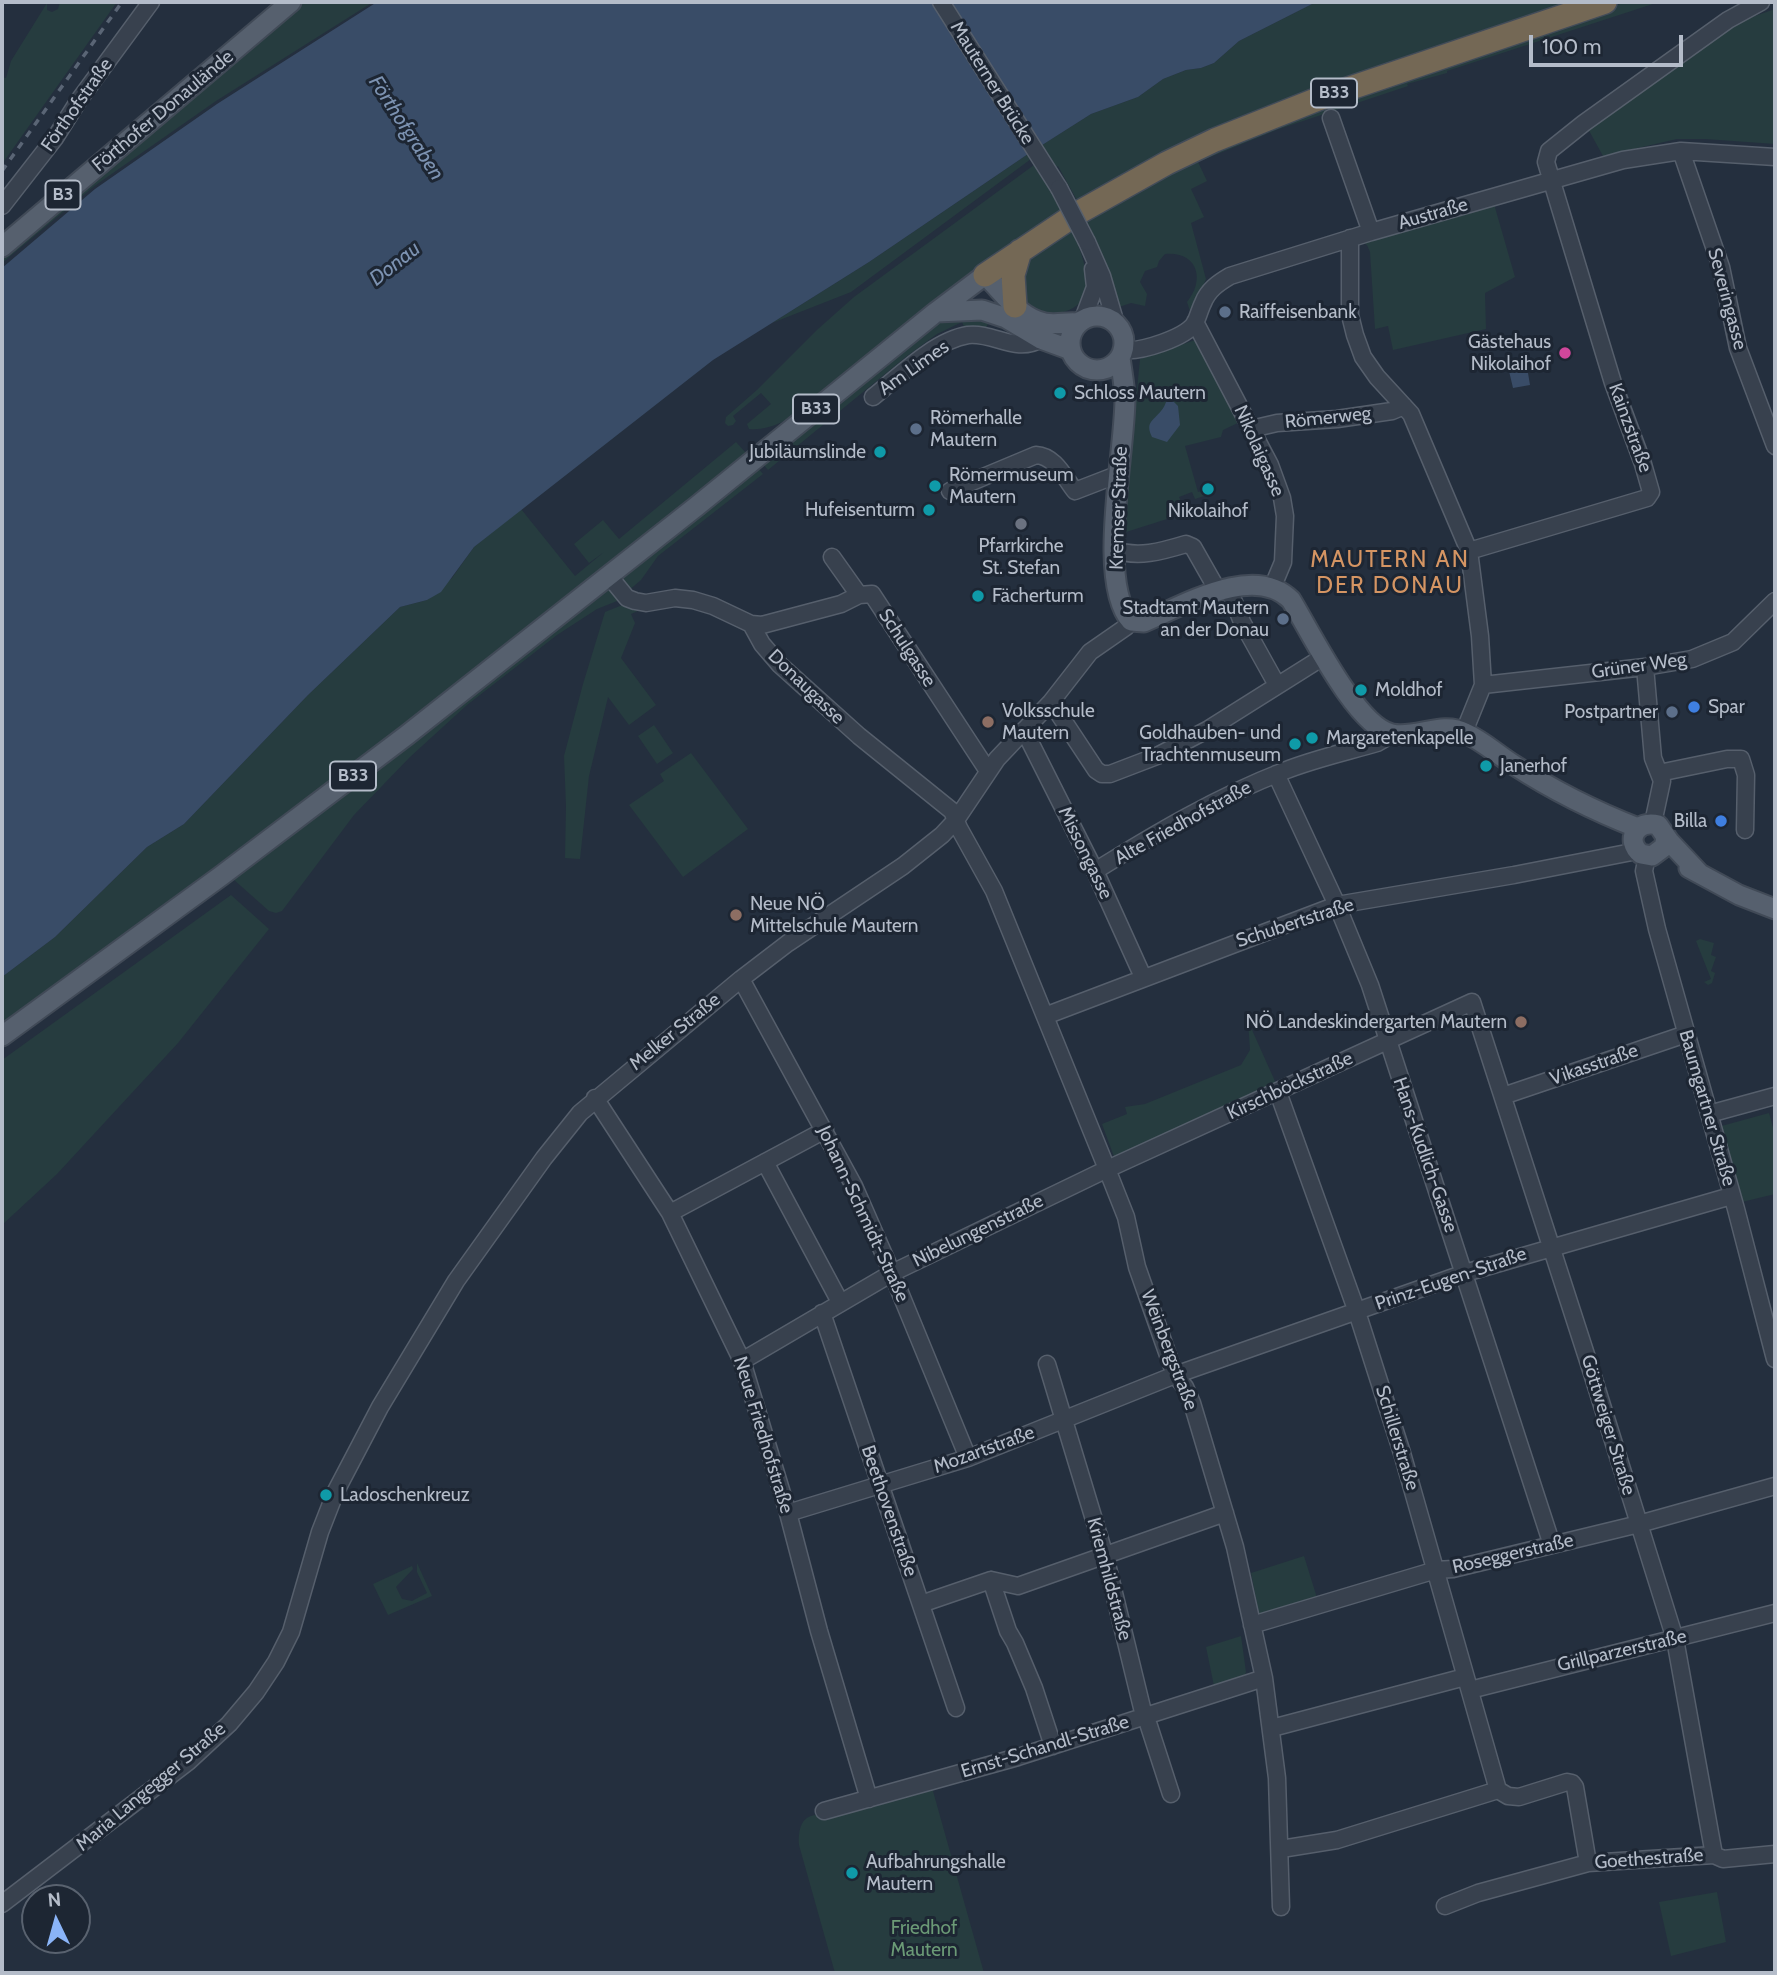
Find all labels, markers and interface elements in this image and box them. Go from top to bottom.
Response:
street label: Mauterner Brücke [945,17,1039,149]
scale bar [1532,21,1686,65]
text: 100 m [1542,34,1601,59]
street label: Förthofer Donaulände [88,45,238,177]
street label: Förthofstraße [36,54,118,156]
water label: Förthofgraben [363,71,449,185]
road number: B33 [1311,78,1357,108]
road number: B3 [46,180,80,210]
street label: Austraße [1396,193,1470,235]
water label: Donau [365,236,425,292]
street label: Severingasse [1702,246,1752,352]
place label: Raiffeisenbank [1239,301,1357,323]
marker: Raiffeisenbank [1217,304,1233,320]
place label: Gästehaus Nikolaihof [1468,331,1551,375]
street label: Am Limes [875,336,953,400]
marker: Gästehaus Nikolaihof [1557,345,1573,361]
street label: Kainzstraße [1603,380,1657,476]
place label: Schloss Mautern [1074,382,1206,404]
marker: Schloss Mautern [1052,385,1068,401]
road number: B33 [793,394,839,424]
street label: Nikolaigasse [1229,402,1289,500]
street label: Römerweg [1284,402,1372,434]
place label: Römerhalle Mautern [930,407,1022,451]
marker: Römerhalle Mautern [908,421,924,437]
place label: Jubiläumslinde [749,441,866,463]
marker: Jubiläumslinde [872,444,888,460]
street label: Kremser Straße [1105,446,1133,570]
place label: Römermuseum Mautern [949,464,1074,508]
marker: Römermuseum Mautern [927,478,943,494]
marker: Nikolaihof [1200,481,1216,497]
place label: Hufeisenturm [805,499,915,521]
place label: Nikolaihof [1168,500,1248,522]
marker: Hufeisenturm [921,502,937,518]
marker: Pfarrkirche St. Stefan [1013,516,1029,532]
place label: Pfarrkirche St. Stefan [978,535,1064,579]
district label: MAUTERN AN DER DONAU [1311,546,1469,600]
place label: Fächerturm [992,585,1084,607]
marker: Fächerturm [970,588,986,604]
place label: Stadtamt Mautern an der Donau [1122,597,1269,641]
street label: Schulgasse [873,605,941,691]
marker: Stadtamt Mautern an der Donau [1275,611,1291,627]
street label: Donaugasse [763,645,849,729]
street label: Grüner Weg [1590,648,1688,684]
place label: Moldhof [1375,679,1443,701]
marker: Moldhof [1353,682,1369,698]
place label: Spar [1708,696,1745,718]
marker: Spar [1686,699,1702,715]
place label: Volksschule Mautern [1002,700,1095,744]
place label: Postpartner [1564,701,1658,723]
marker: Postpartner [1664,704,1680,720]
marker: Volksschule Mautern [980,714,996,730]
place label: Goldhauben- und Trachtenmuseum [1139,722,1281,766]
place label: Margaretenkapelle [1326,727,1474,749]
marker: Margaretenkapelle [1304,730,1320,746]
marker: Goldhauben- und Trachtenmuseum [1287,736,1303,752]
place label: Janerhof [1500,755,1567,777]
marker: Janerhof [1478,758,1494,774]
road number: B33 [330,762,376,790]
street label: Alte Friedhofstraße [1111,776,1255,870]
street label: Missongasse [1053,803,1117,903]
place label: Billa [1674,810,1707,832]
marker: Billa [1713,813,1729,829]
place label: Neue NÖ Mittelschule Mautern [750,893,918,937]
street label: Schubertstraße [1233,893,1357,953]
marker: Neue NÖ Mittelschule Mautern [728,907,744,923]
street label: Melker Straße [625,988,725,1076]
place label: NÖ Landeskindergarten Mautern [1245,1011,1507,1033]
marker: NÖ Landeskindergarten Mautern [1513,1014,1529,1030]
street label: Baumgartner Straße [1674,1027,1740,1189]
street label: Vikasstraße [1547,1039,1641,1091]
street label: Kirschböckstraße [1224,1047,1356,1125]
street label: Hans-Kudlich-Gasse [1388,1074,1462,1236]
street label: Johann-Schmidt-Straße [812,1122,914,1306]
street label: Nibelungenstraße [909,1190,1047,1272]
street label: Prinz-Eugen-Straße [1372,1242,1530,1316]
street label: Weinbergstraße [1136,1287,1202,1413]
street label: Göttweiger Straße [1576,1352,1640,1498]
street label: Neue Friedhofstraße [728,1354,798,1516]
street label: Schillerstraße [1370,1383,1424,1493]
street label: Mozartstraße [930,1421,1038,1479]
street label: Beethovenstraße [856,1442,922,1580]
place label: Ladoschenkreuz [340,1484,470,1506]
marker: Ladoschenkreuz [318,1487,334,1503]
street label: Kriemhildstraße [1082,1515,1136,1643]
street label: Roseggerstraße [1450,1529,1576,1579]
street label: Grillparzerstraße [1555,1625,1689,1677]
street label: Ernst-Schandl-Straße [958,1711,1132,1783]
street label: Maria Langegger Straße [72,1718,230,1856]
street label: Goethestraße [1594,1844,1704,1874]
place label: Aufbahrungshalle Mautern [866,1851,1006,1895]
marker: Aufbahrungshalle Mautern [844,1865,860,1881]
north arrow [21,1884,91,1954]
text: N [47,1888,62,1912]
park label: Friedhof Mautern [890,1917,958,1961]

